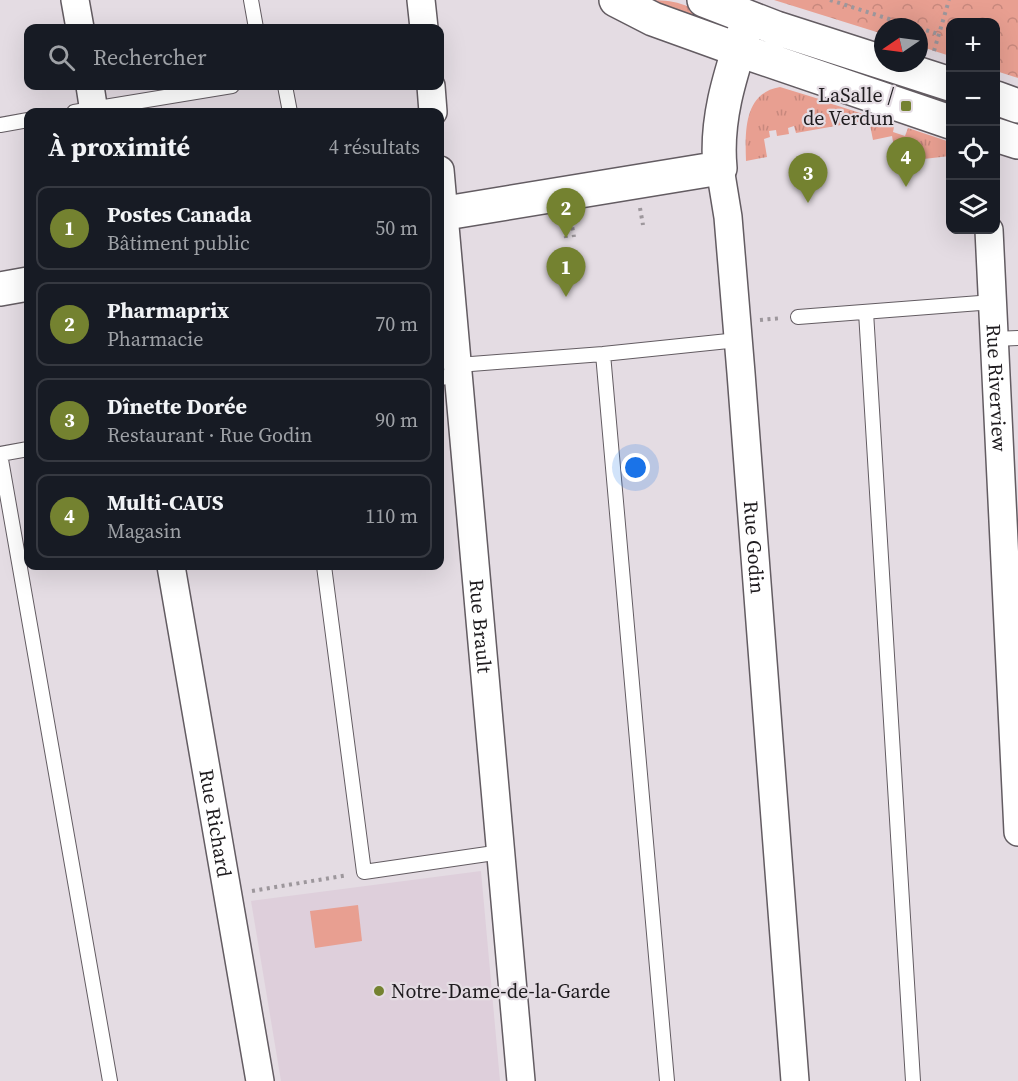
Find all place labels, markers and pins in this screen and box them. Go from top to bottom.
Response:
place label: LaSalle / de Verdun [803,81,894,132]
marker: LaSalle / de Verdun [899,99,913,113]
pin: 4 [886,138,926,187]
pin: 3 [788,154,828,203]
pin: 2 [546,188,586,238]
pin: 1 [546,248,586,297]
place label: Notre-Dame-de-la-Garde [391,977,610,1005]
marker: Notre-Dame-de-la-Garde [372,984,386,998]

